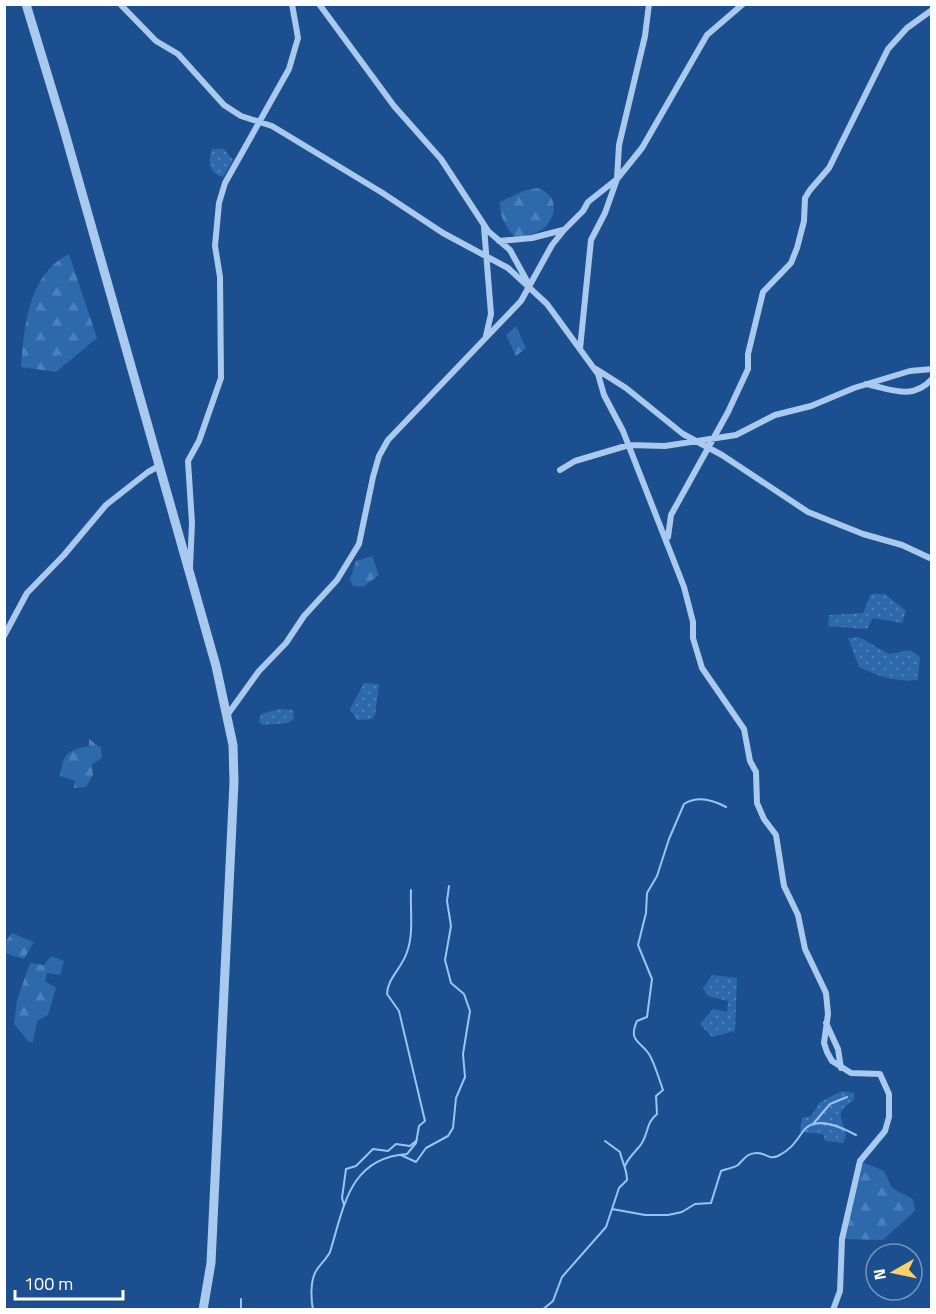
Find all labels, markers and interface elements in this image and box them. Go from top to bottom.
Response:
north arrow [864,1242,924,1302]
scale bar [15,1263,123,1301]
text: N [866,1267,892,1282]
text: 100 m [24,1270,73,1297]

